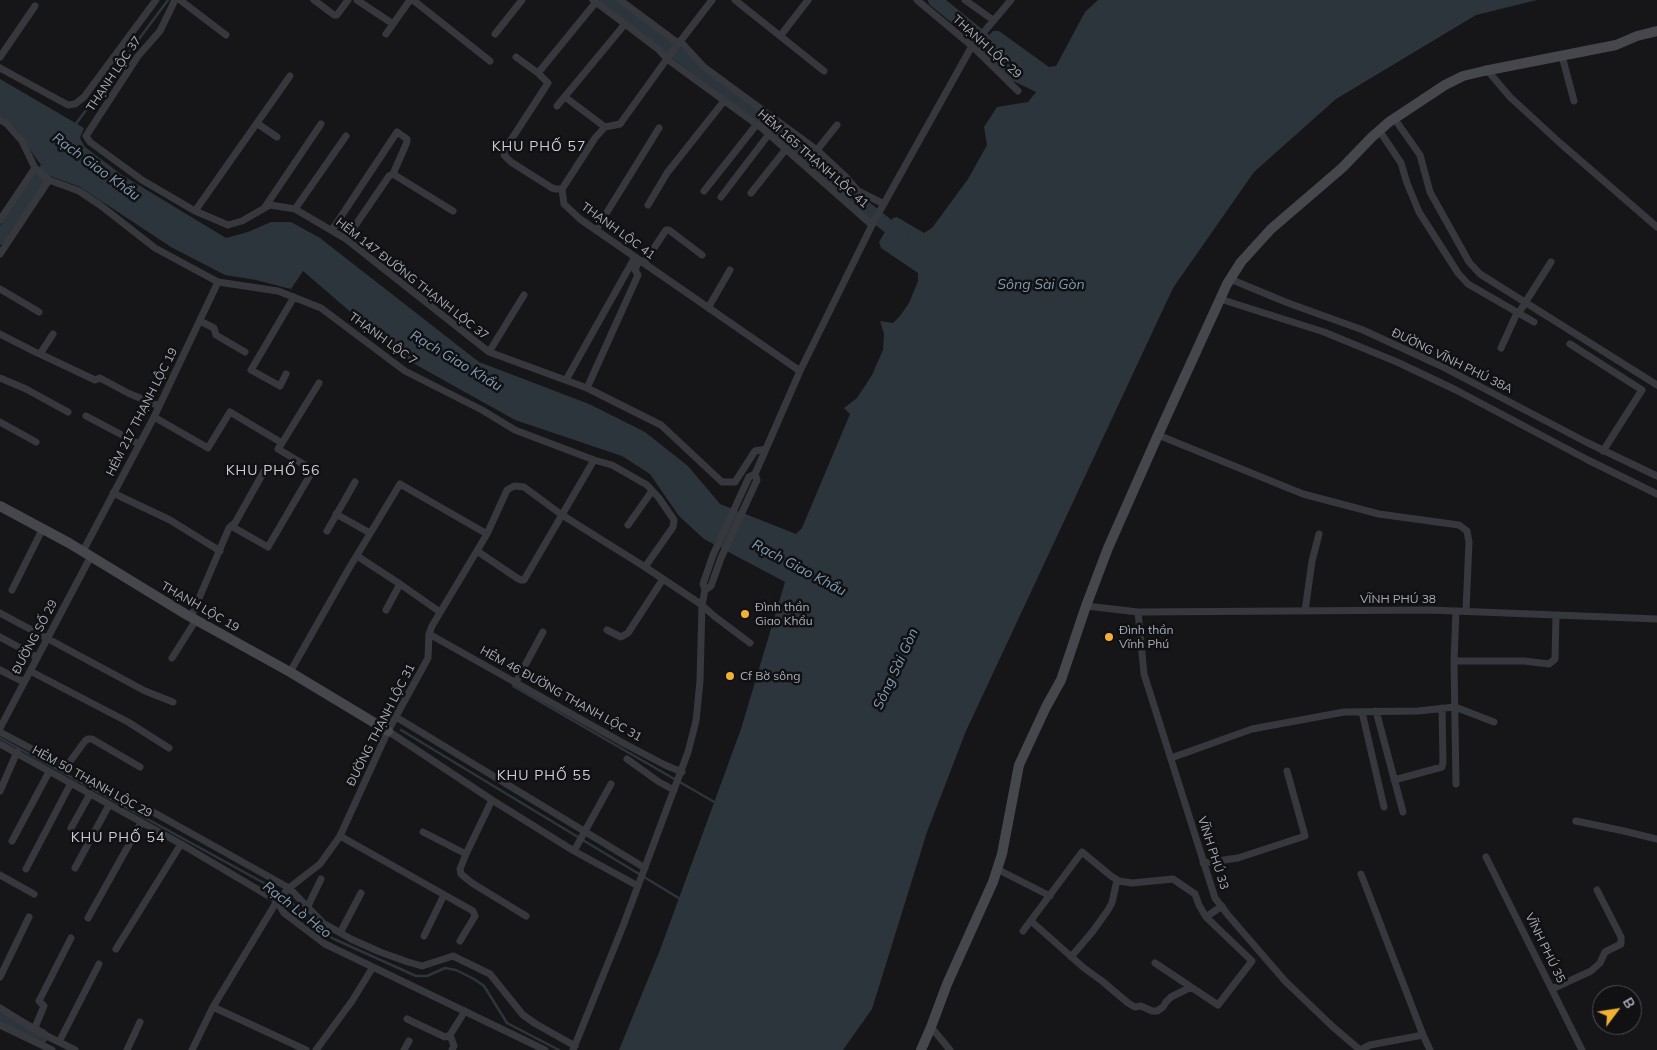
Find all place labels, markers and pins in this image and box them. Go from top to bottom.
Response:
place label: Đình thần Giao Khẩu [755,600,813,628]
marker: Đình thần Giao Khẩu [739,608,751,620]
place label: Đình thần Vĩnh Phú [1119,623,1173,651]
marker: Đình thần Vĩnh Phú [1103,631,1115,643]
place label: Cf Bờ sông [740,669,800,683]
marker: Cf Bờ sông [724,670,736,682]

